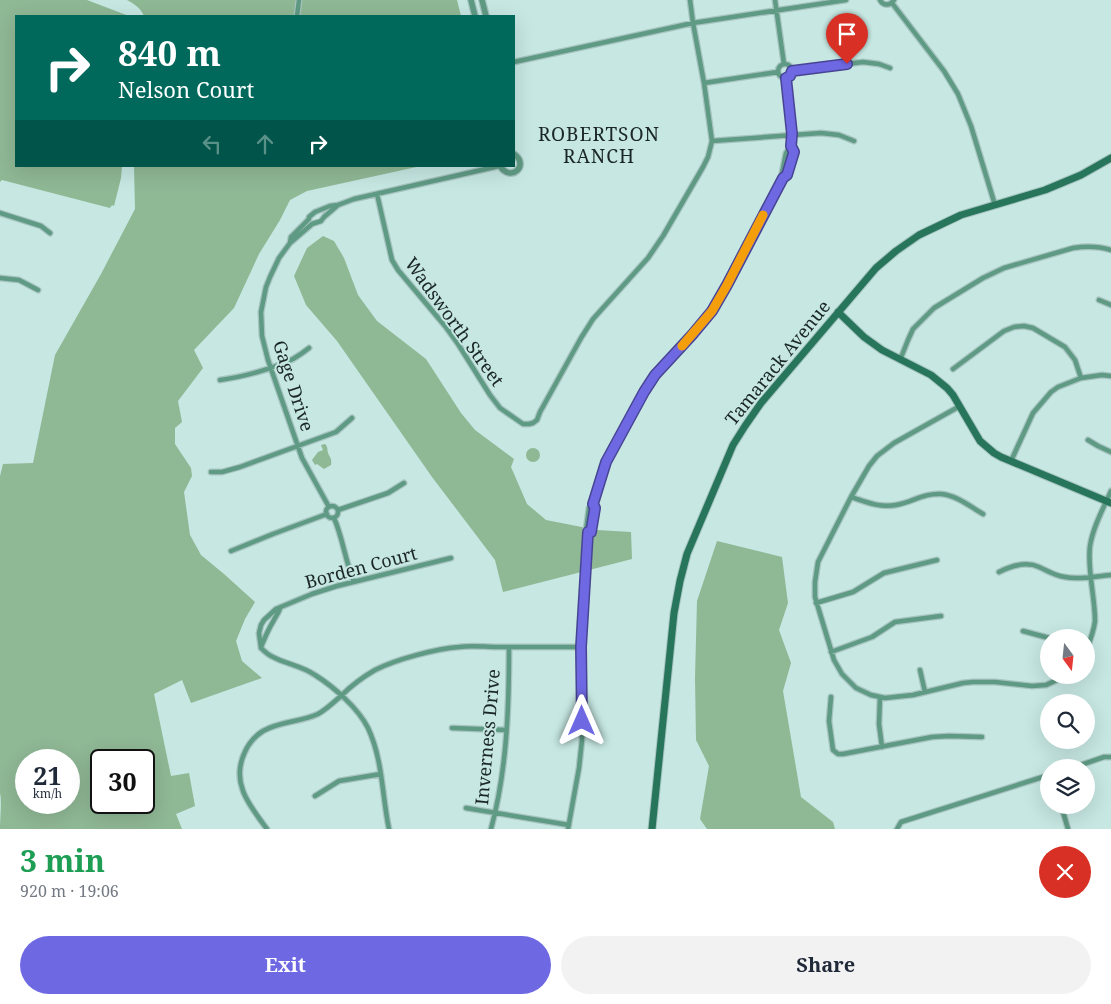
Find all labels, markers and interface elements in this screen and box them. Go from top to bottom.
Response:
pin [826,13,868,64]
icon: arrive [833,20,861,48]
text: 840 m [118,29,221,76]
icon: right [35,35,100,100]
text: Nelson Court [118,74,254,104]
district label: ROBERTSON RANCH [538,121,660,169]
icon: left [198,130,226,158]
icon: ahead [251,130,279,158]
icon: right [304,130,332,158]
street label: Wadsworth Street [400,252,510,391]
street label: Tamarack Avenue [719,295,835,430]
street label: Gage Drive [268,337,320,434]
street label: Borden Court [302,541,420,594]
north arrow [1040,629,1095,684]
map controls [1040,629,1095,814]
street label: Inverness Drive [469,668,505,806]
position arrow [555,694,607,746]
button: search [1040,694,1095,749]
speed limit sign: 30 [90,749,155,814]
text: 21 [33,758,62,792]
button: layers [1040,759,1095,814]
text: km/h [33,785,62,802]
text: 3 min [20,840,105,881]
button: close [1039,846,1091,898]
text: 920 m · 19:06 [20,880,119,902]
button: Exit [20,936,551,994]
button: Share [561,936,1091,994]

